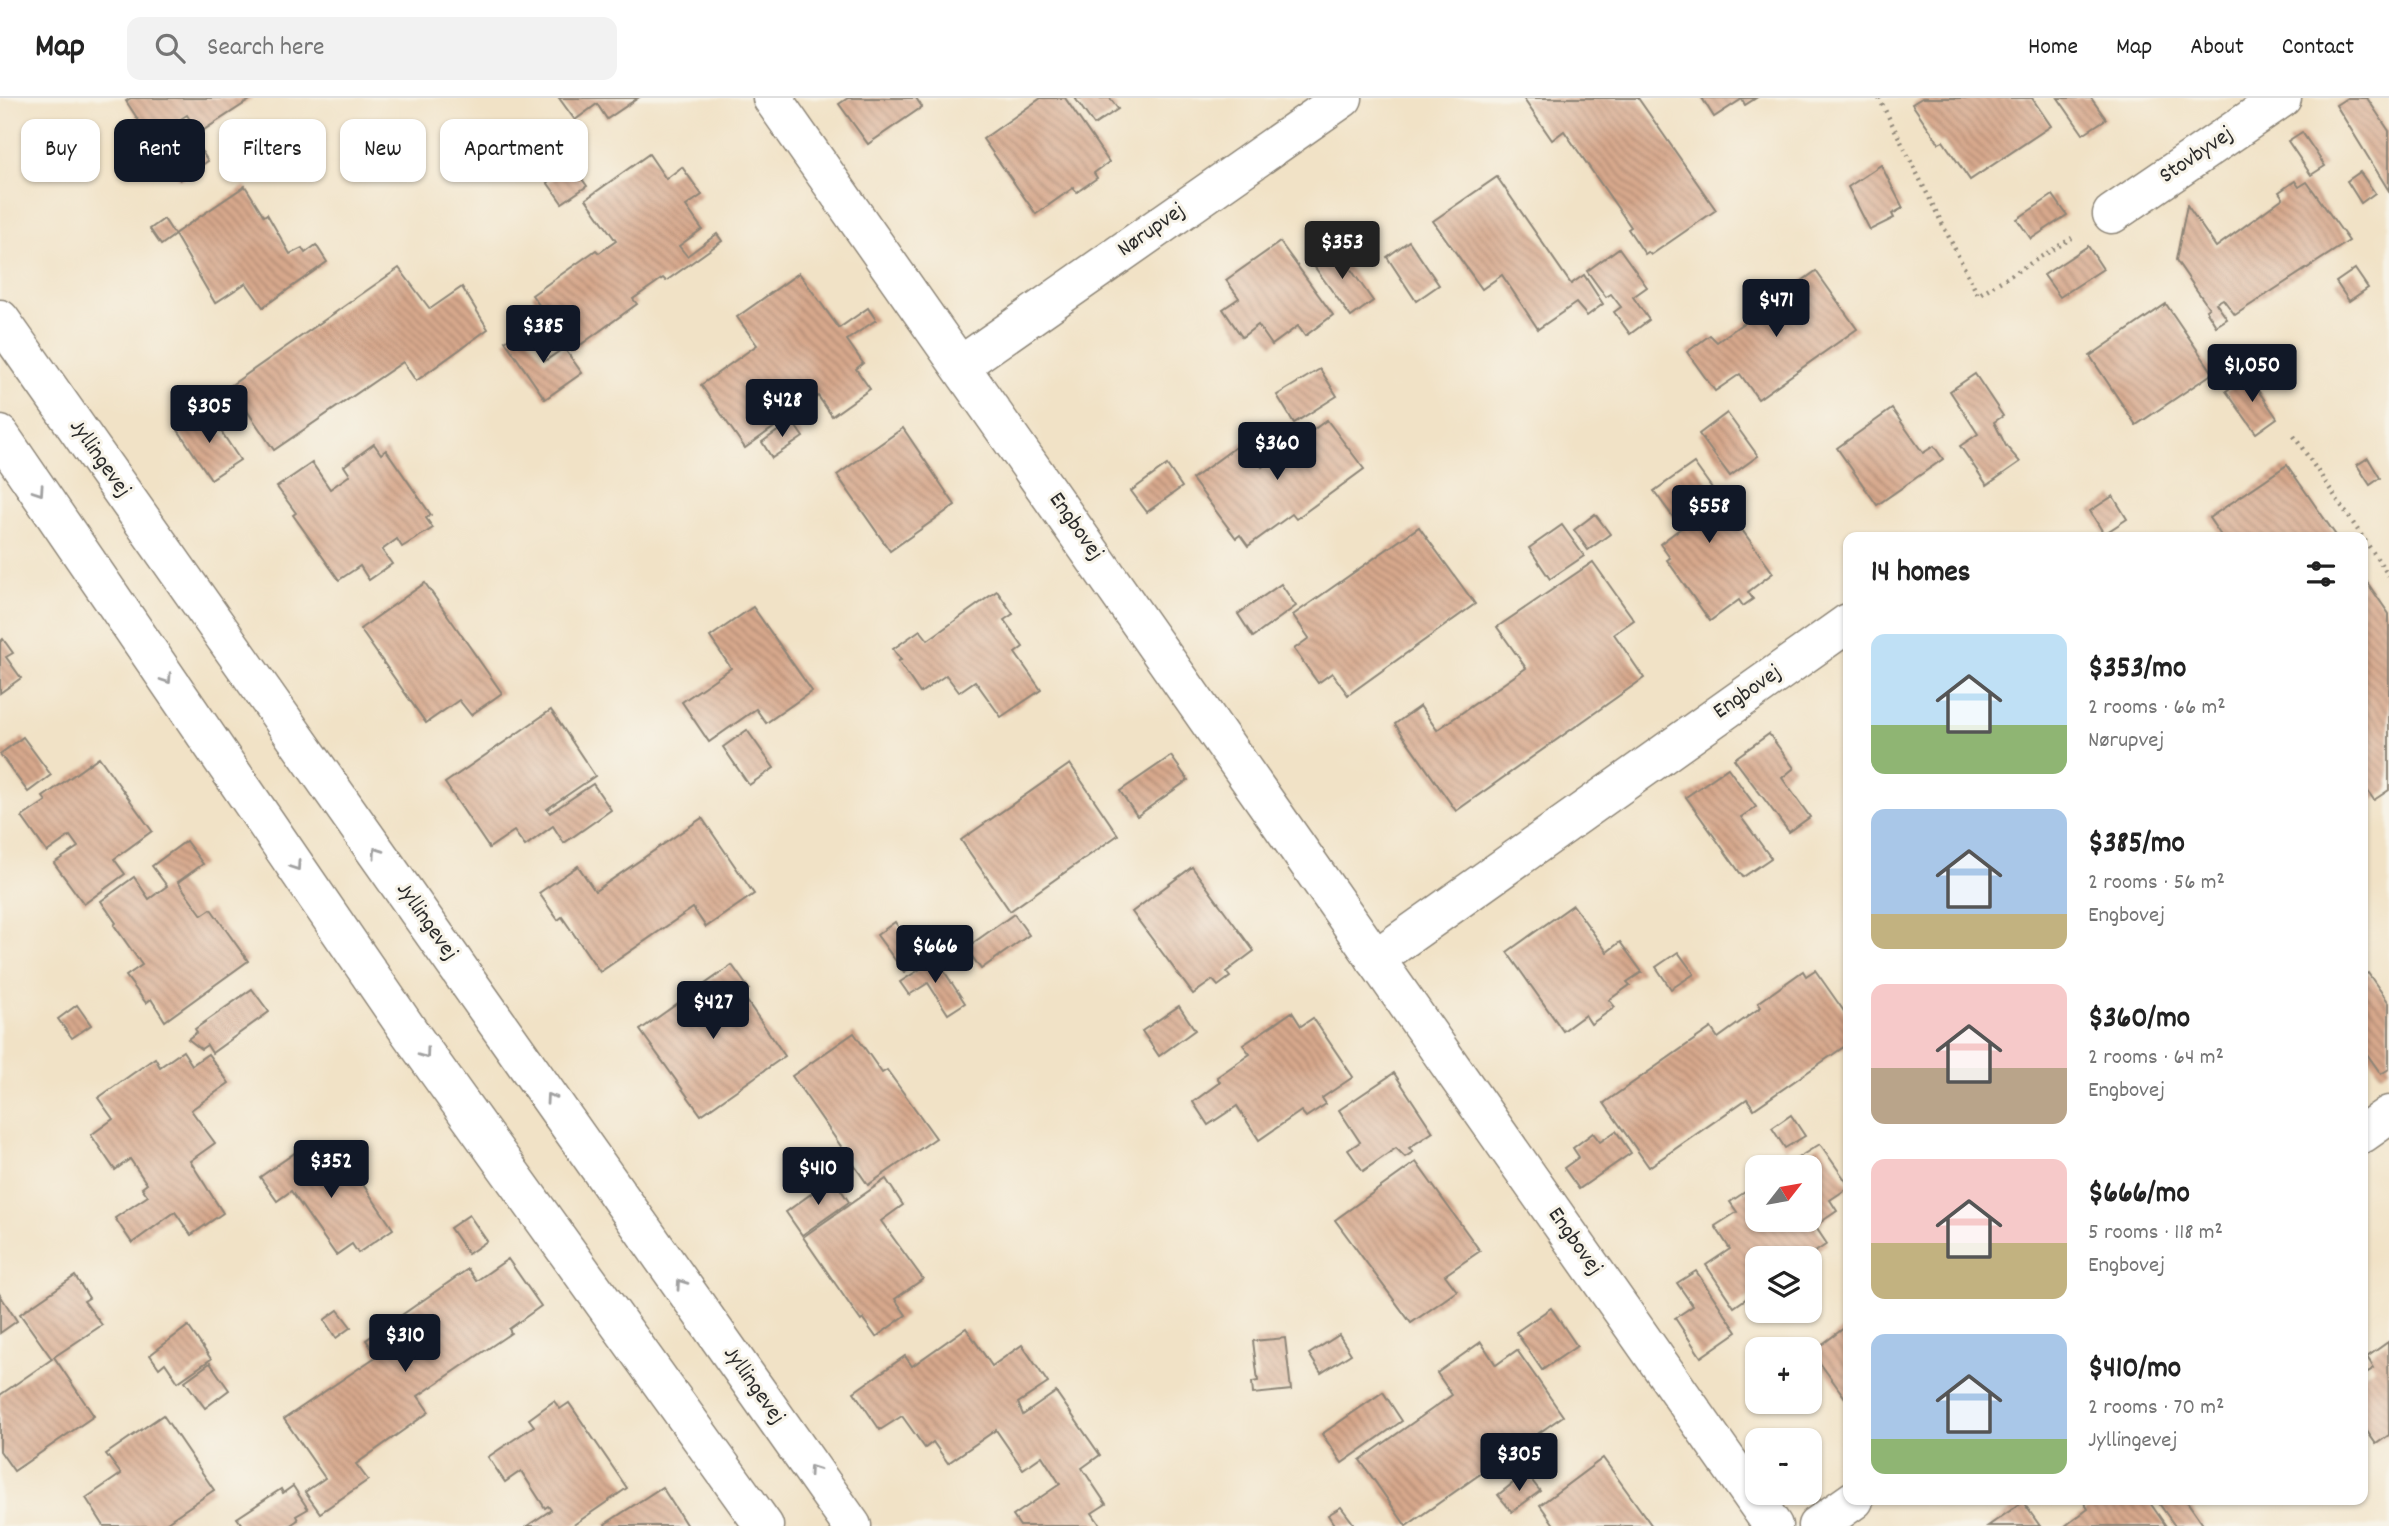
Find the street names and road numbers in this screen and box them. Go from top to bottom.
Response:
street label: Stovbyvej [2153,119,2241,193]
street label: Nørupvej [1111,196,1193,266]
street label: Jyllingevej [60,413,138,505]
street label: Engbovej [1039,486,1111,568]
street label: Engbovej [1707,657,1789,729]
street label: Jyllingevej [387,876,465,968]
street label: Engbovej [1538,1201,1610,1283]
street label: Jyllingevej [714,1340,792,1432]

